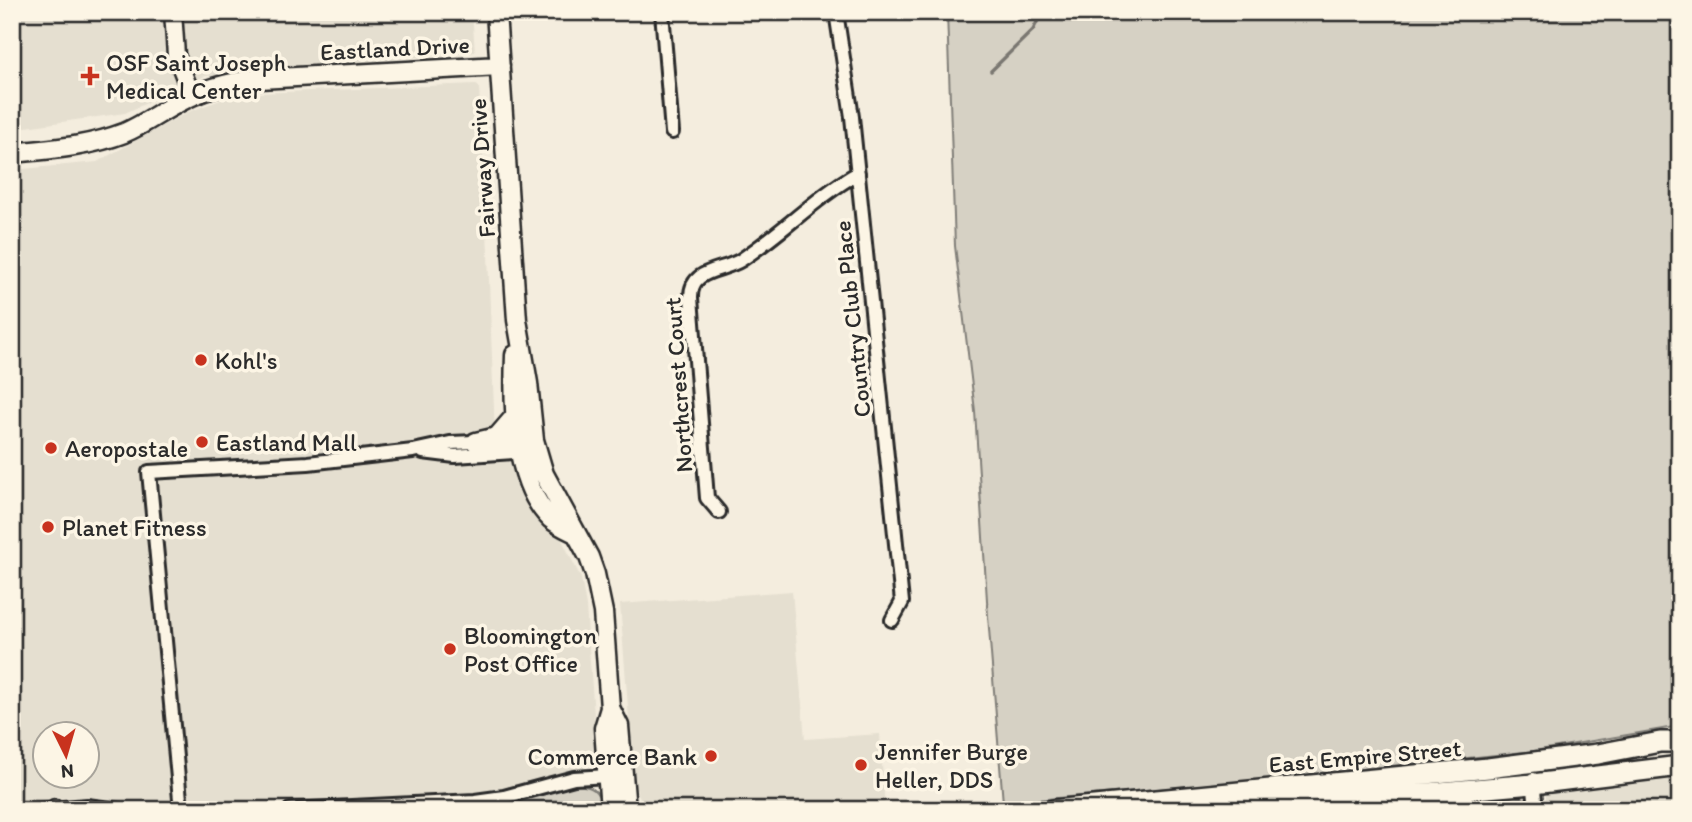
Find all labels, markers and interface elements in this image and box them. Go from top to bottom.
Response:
street label: Eastland Drive [319,30,471,66]
place label: OSF Saint Joseph Medical Center [106,48,286,105]
marker: OSF Saint Joseph Medical Center [80,66,100,86]
street label: Fairway Drive [463,98,501,238]
street label: Country Club Place [827,219,877,419]
street label: Northcrest Court [657,296,699,474]
place label: Kohl's [215,346,277,375]
marker: Kohl's [193,352,209,368]
place label: Eastland Mall [216,428,357,457]
place label: Aeropostale [65,434,188,463]
marker: Eastland Mall [194,434,210,450]
marker: Aeropostale [43,440,59,456]
place label: Planet Fitness [62,513,207,542]
marker: Planet Fitness [40,519,56,535]
place label: Bloomington Post Office [464,621,597,678]
marker: Bloomington Post Office [442,641,458,657]
north arrow [32,720,102,790]
street label: East Empire Street [1268,733,1463,779]
place label: Jennifer Burge Heller, DDS [875,737,1028,794]
place label: Commerce Bank [527,742,698,771]
marker: Commerce Bank [703,748,719,764]
marker: Jennifer Burge Heller, DDS [853,757,869,773]
text: N [60,759,75,783]

